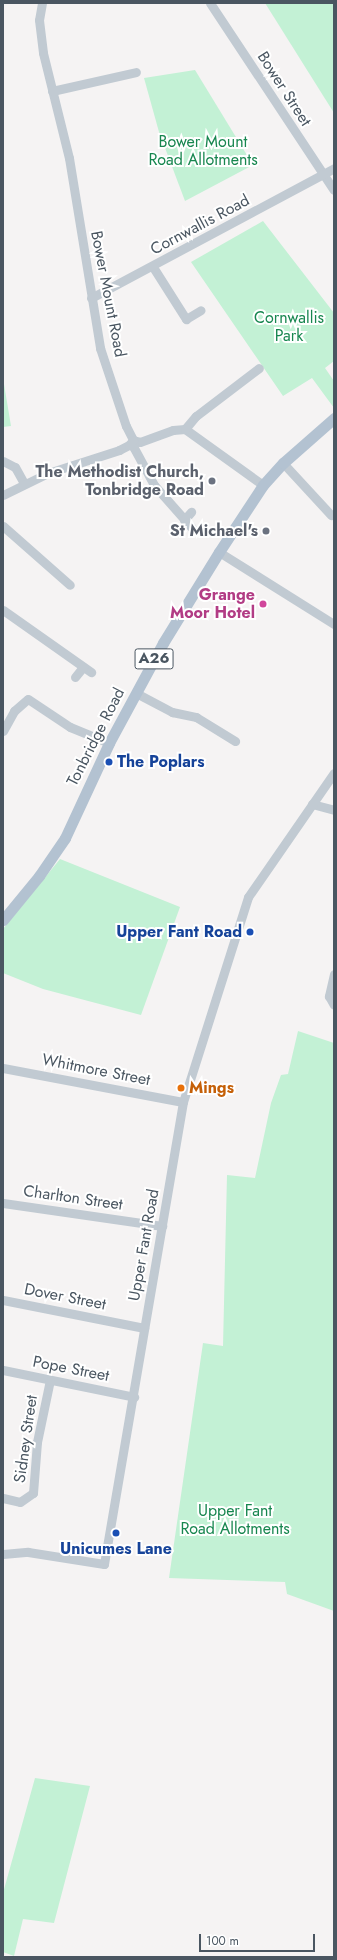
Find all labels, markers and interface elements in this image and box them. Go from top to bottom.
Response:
street label: Bower Street [253,48,315,130]
park label: Bower Mount Road Allotments [148,132,258,170]
street label: Cornwallis Road [147,191,253,259]
street label: Bower Mount Road [86,229,130,359]
park label: Cornwallis Park [254,308,324,346]
place label: The Methodist Church, Tonbridge Road [35,462,204,500]
marker: The Methodist Church, Tonbridge Road [207,476,217,486]
place label: St Michael's [170,521,258,541]
marker: St Michael's [261,526,271,536]
place label: Grange Moor Hotel [170,585,255,623]
marker: Grange Moor Hotel [258,599,268,609]
road number: A26 [134,646,174,672]
street label: Tonbridge Road [63,685,129,789]
place label: The Poplars [117,752,205,772]
marker: The Poplars [104,757,114,767]
place label: Upper Fant Road [116,922,242,942]
marker: Upper Fant Road [245,927,255,937]
street label: Whitmore Street [40,1050,152,1090]
place label: Mings [189,1078,234,1098]
marker: Mings [176,1083,186,1093]
street label: Charlton Street [22,1182,124,1214]
street label: Upper Fant Road [125,1187,163,1303]
street label: Dover Street [22,1280,108,1314]
street label: Pope Street [31,1352,111,1386]
street label: Sidney Street [10,1394,42,1484]
park label: Upper Fant Road Allotments [180,1501,290,1539]
marker: Unicumes Lane [111,1528,121,1538]
place label: Unicumes Lane [60,1539,172,1559]
scale bar [201,1926,317,1952]
text: 100 m [206,1932,239,1950]

